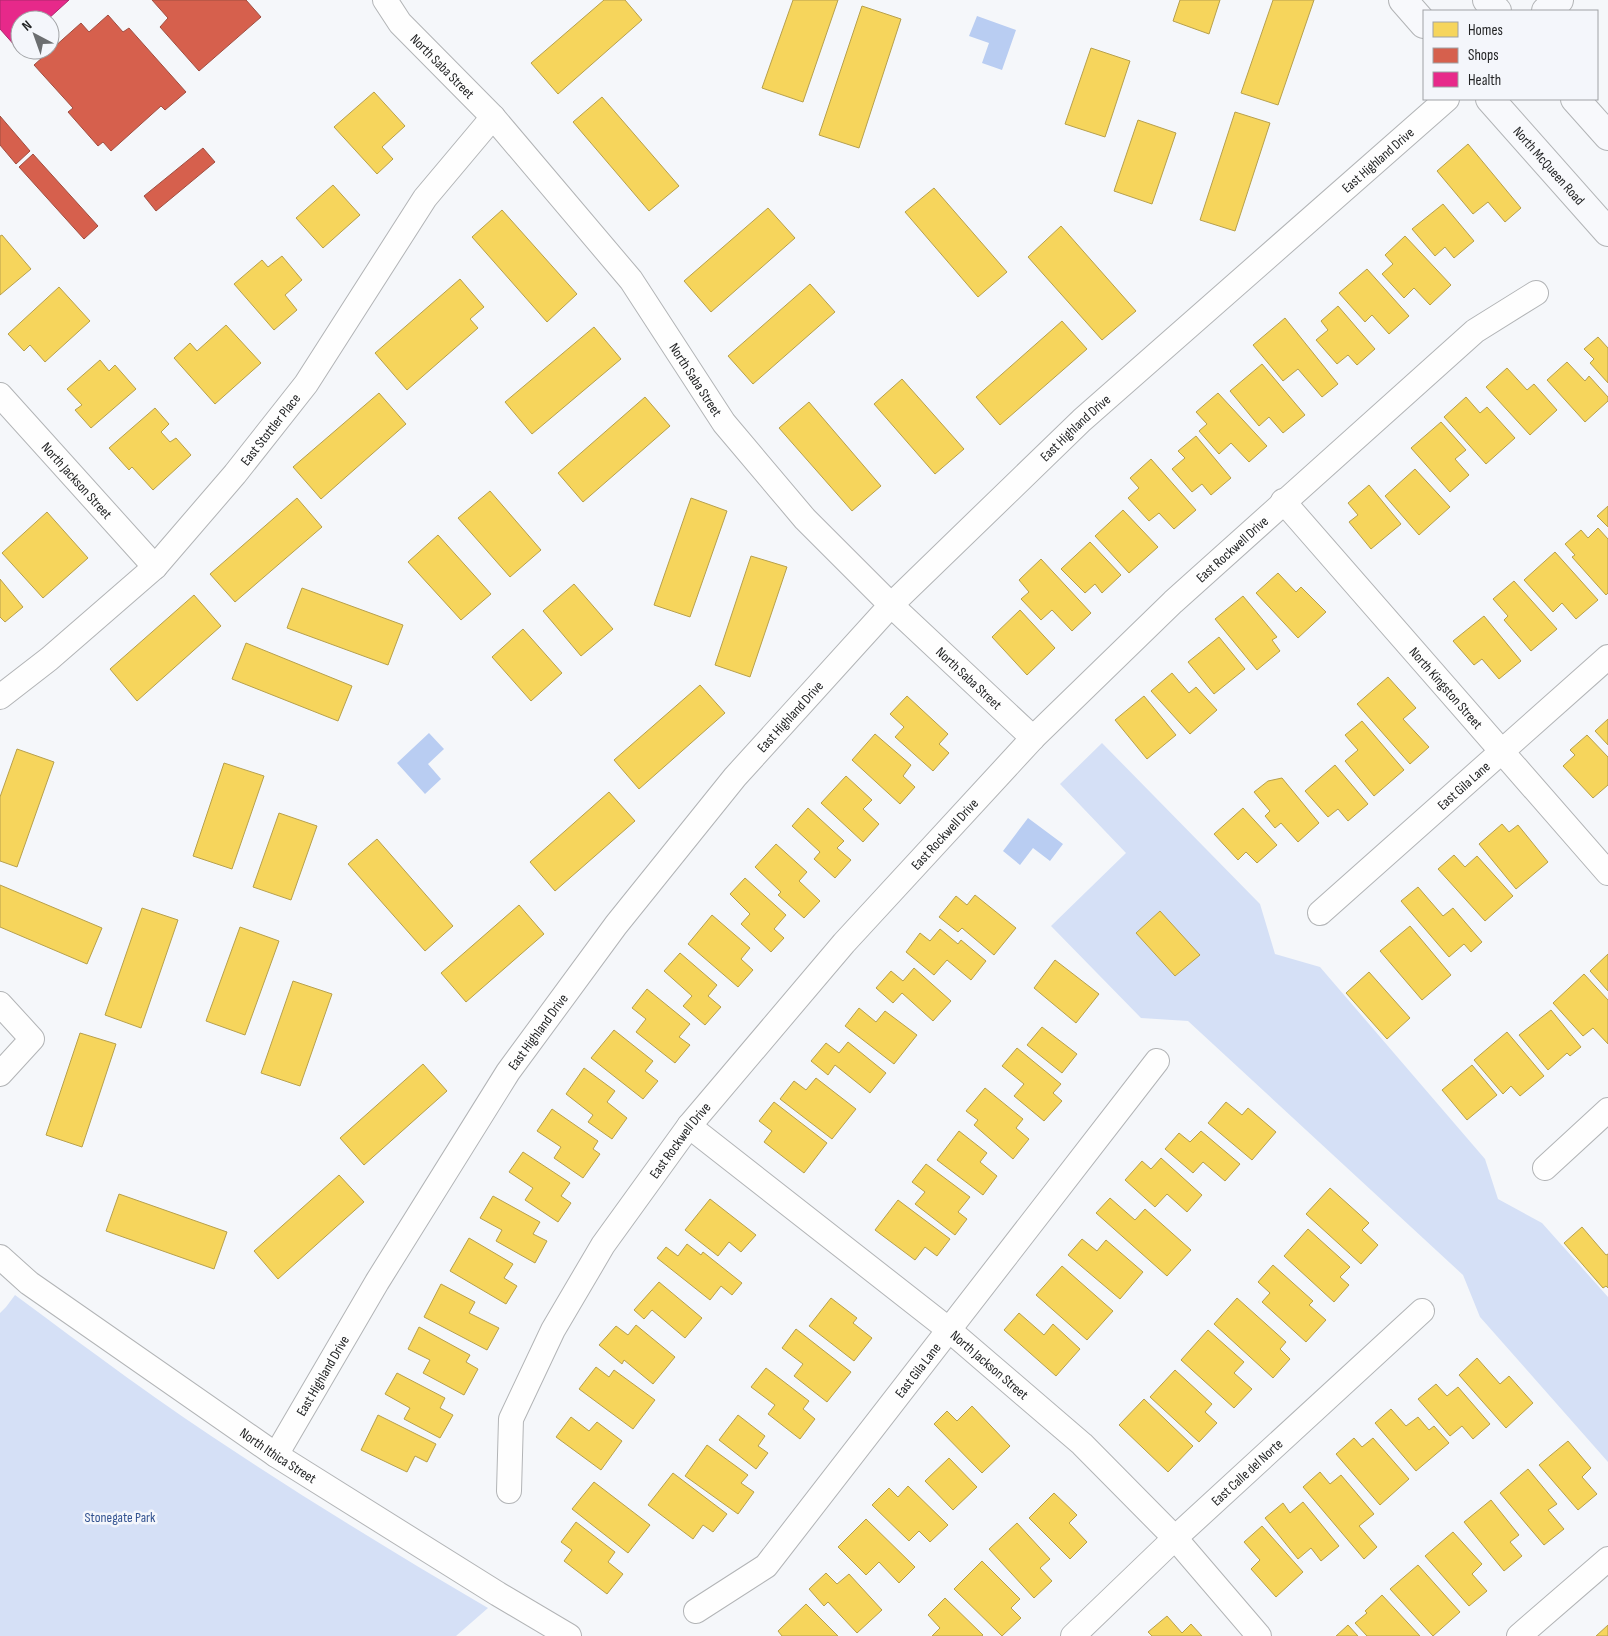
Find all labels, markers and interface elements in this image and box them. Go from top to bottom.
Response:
north arrow [10,10,60,60]
legend [1423,10,1598,100]
text: N [18,17,35,34]
text: Homes [1468,21,1503,40]
street label: North Saba Street [407,31,478,102]
text: Shops [1468,46,1499,65]
text: Health [1468,71,1501,90]
street label: North McQueen Road [1509,123,1588,209]
street label: East Highland Drive [1338,124,1418,197]
street label: North Saba Street [665,340,725,420]
street label: East Stottler Place [237,390,304,469]
street label: East Highland Drive [1037,391,1114,465]
street label: North Jackson Street [38,439,116,523]
street label: East Rockwell Drive [1193,513,1272,586]
street label: North Saba Street [932,644,1005,713]
street label: North Kingston Street [1405,644,1486,732]
street label: East Highland Drive [754,678,827,756]
street label: East Gila Lane [1434,758,1494,814]
street label: East Rockwell Drive [908,795,982,874]
street label: East Highland Drive [504,990,572,1073]
street label: East Rockwell Drive [646,1099,714,1182]
street label: North Jackson Street [947,1327,1032,1403]
street label: East Highland Drive [293,1332,353,1419]
street label: East Gila Lane [892,1340,945,1401]
street label: North Ithica Street [236,1424,319,1487]
street label: East Calle del Norte [1208,1435,1286,1509]
park label: Stonegate Park [85,1509,156,1526]

